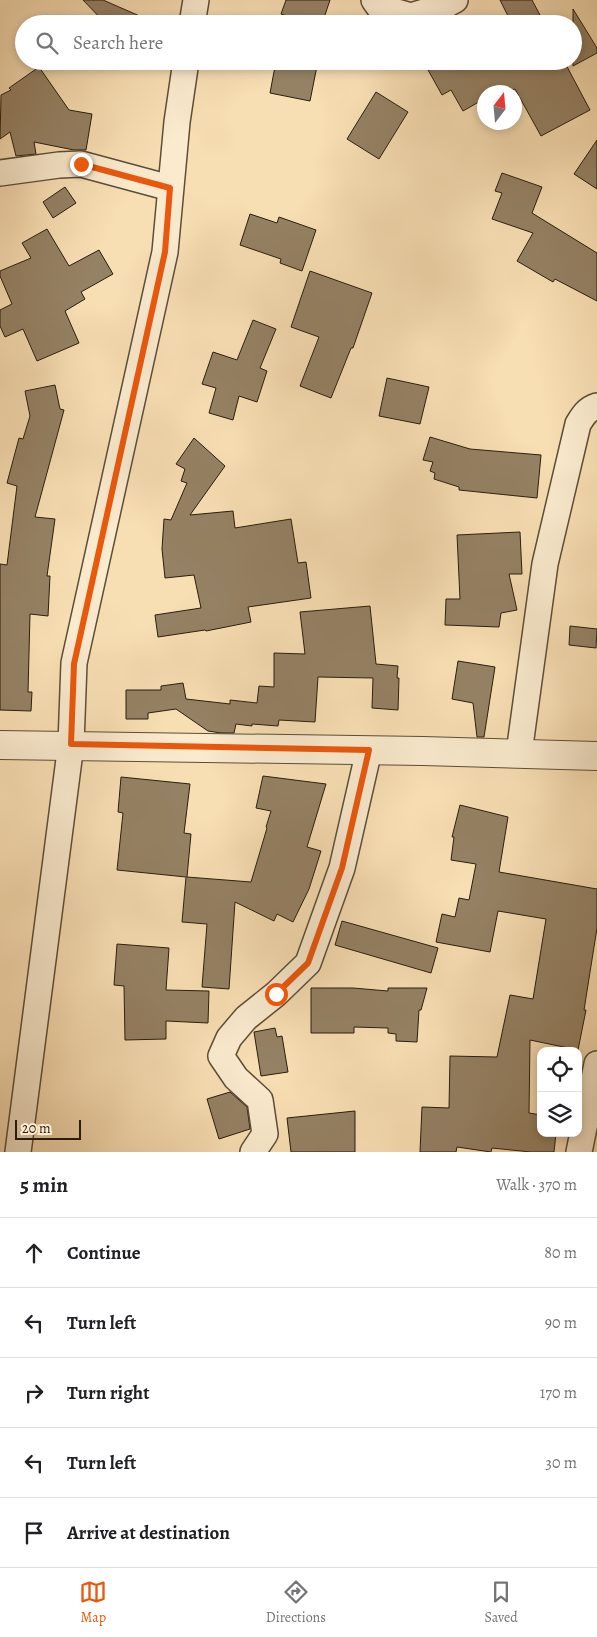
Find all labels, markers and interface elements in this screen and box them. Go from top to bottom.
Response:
search box [15,15,582,70]
icon: search [33,29,61,57]
text: Search here [73,30,163,56]
north arrow [477,85,522,130]
route end [70,153,93,176]
route start [265,983,288,1006]
map controls [537,1047,582,1137]
button: locate [537,1047,582,1092]
button: layers [537,1092,582,1137]
scale bar [15,1117,81,1140]
text: 20 m [22,1119,51,1138]
text: 5 min [20,1171,68,1199]
text: Walk · 370 m [496,1174,577,1196]
icon: ahead [20,1239,48,1267]
text: Continue [67,1240,141,1266]
text: 80 m [544,1242,577,1264]
icon: left [20,1309,48,1337]
text: Turn left [67,1310,136,1336]
text: 90 m [545,1312,577,1334]
icon: right [20,1379,48,1407]
text: Turn right [67,1380,149,1406]
text: 170 m [540,1382,577,1404]
icon: left [20,1449,48,1477]
text: Turn left [67,1450,136,1476]
text: 30 m [545,1452,577,1474]
icon: arrive [20,1519,48,1547]
text: Arrive at destination [67,1520,230,1546]
tab: Map [79,1578,107,1627]
tab: Directions [266,1578,326,1627]
tab: Saved [485,1578,518,1627]

